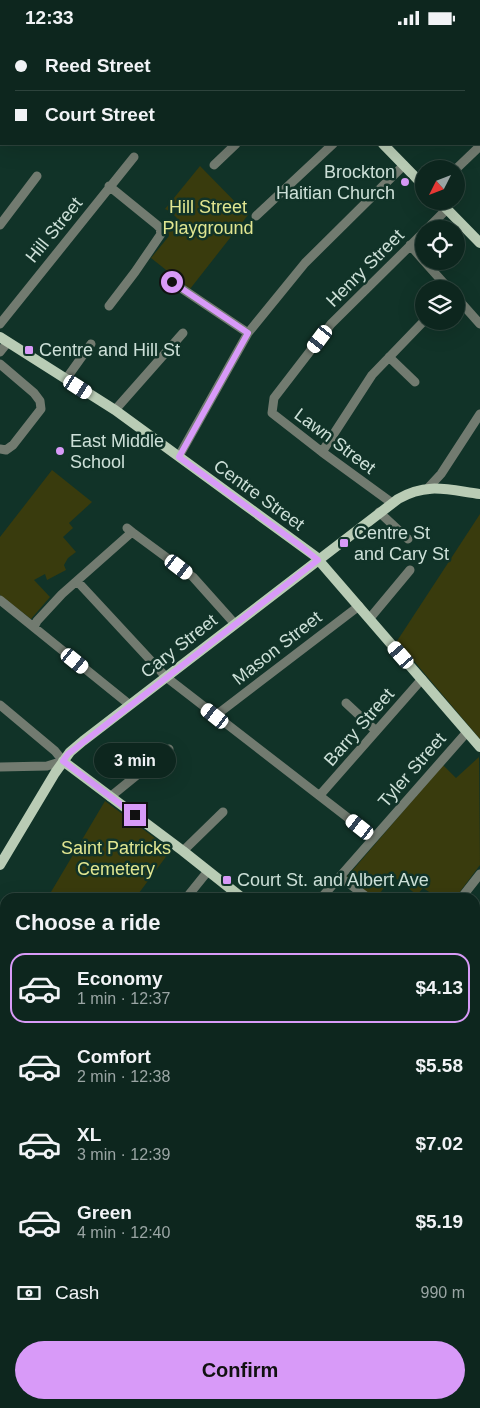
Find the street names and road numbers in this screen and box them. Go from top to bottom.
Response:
street label: Hill Street [22,193,86,267]
street label: Henry Street [322,225,408,311]
street label: Lawn Street [291,404,379,478]
street label: Centre Street [210,455,308,535]
street label: Mason Street [229,607,325,689]
street label: Cary Street [137,610,221,682]
street label: Barry Street [320,684,398,770]
street label: Tyler Street [374,729,450,811]

